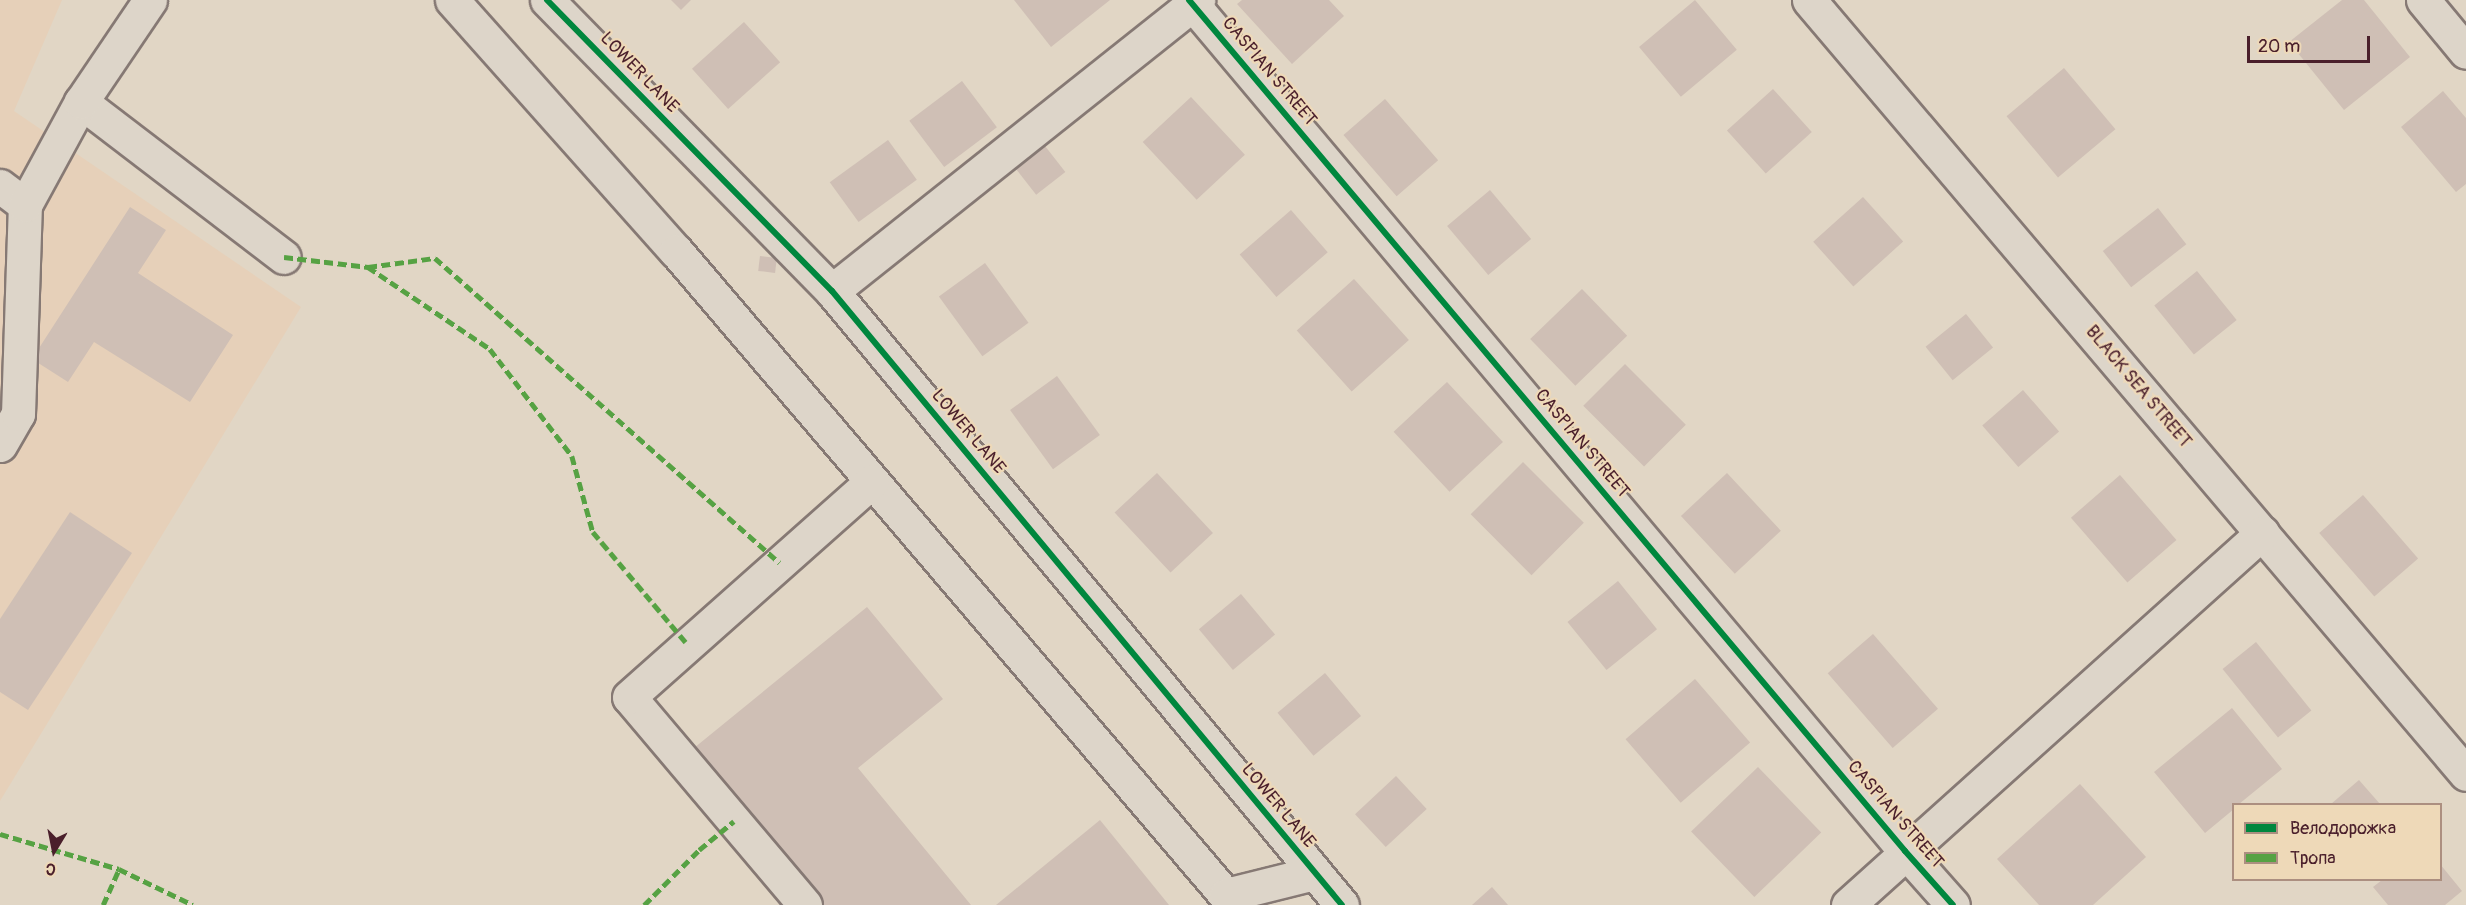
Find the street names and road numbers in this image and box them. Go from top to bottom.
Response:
street label: CASPIAN STREET [1217,13,1321,131]
street label: LOWER LANE [595,28,683,118]
street label: BLACK SEA STREET [2081,321,2195,453]
street label: LOWER LANE [926,385,1010,479]
street label: CASPIAN STREET [1530,385,1634,503]
street label: CASPIAN STREET [1842,757,1948,873]
street label: LOWER LANE [1236,759,1320,853]

